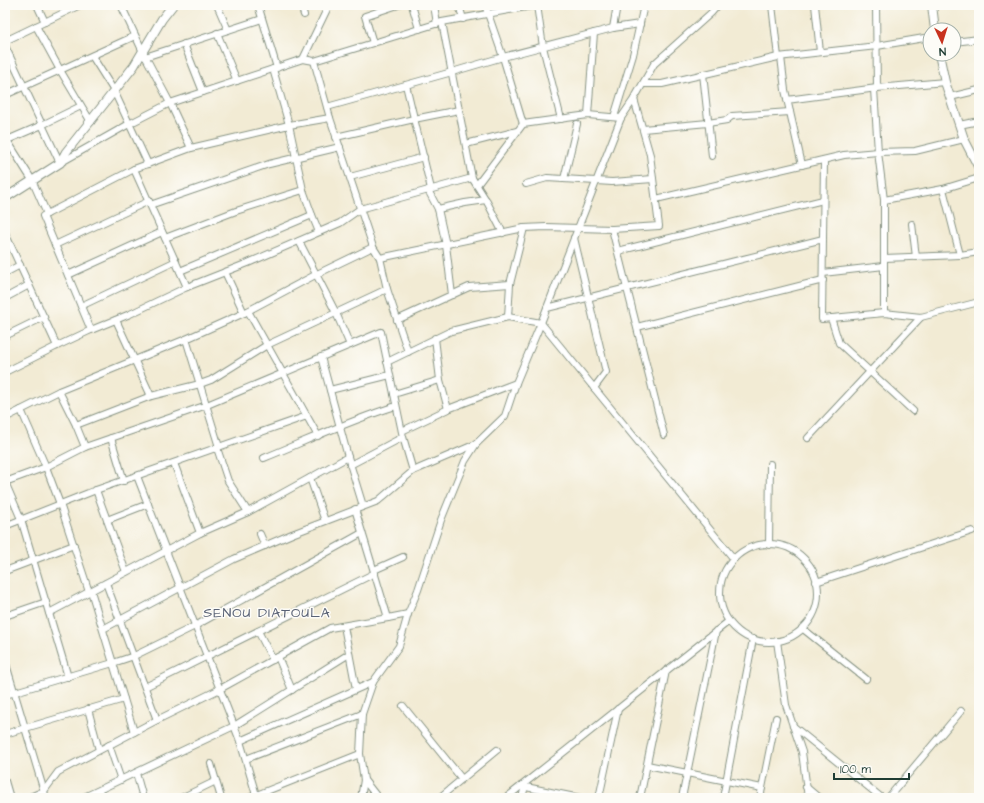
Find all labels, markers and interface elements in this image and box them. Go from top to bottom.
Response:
north arrow [922,22,962,62]
text: N [939,44,947,59]
district label: SENOU DIATOULA [203,603,331,623]
scale bar [834,755,909,781]
text: 100 m [840,761,871,778]

